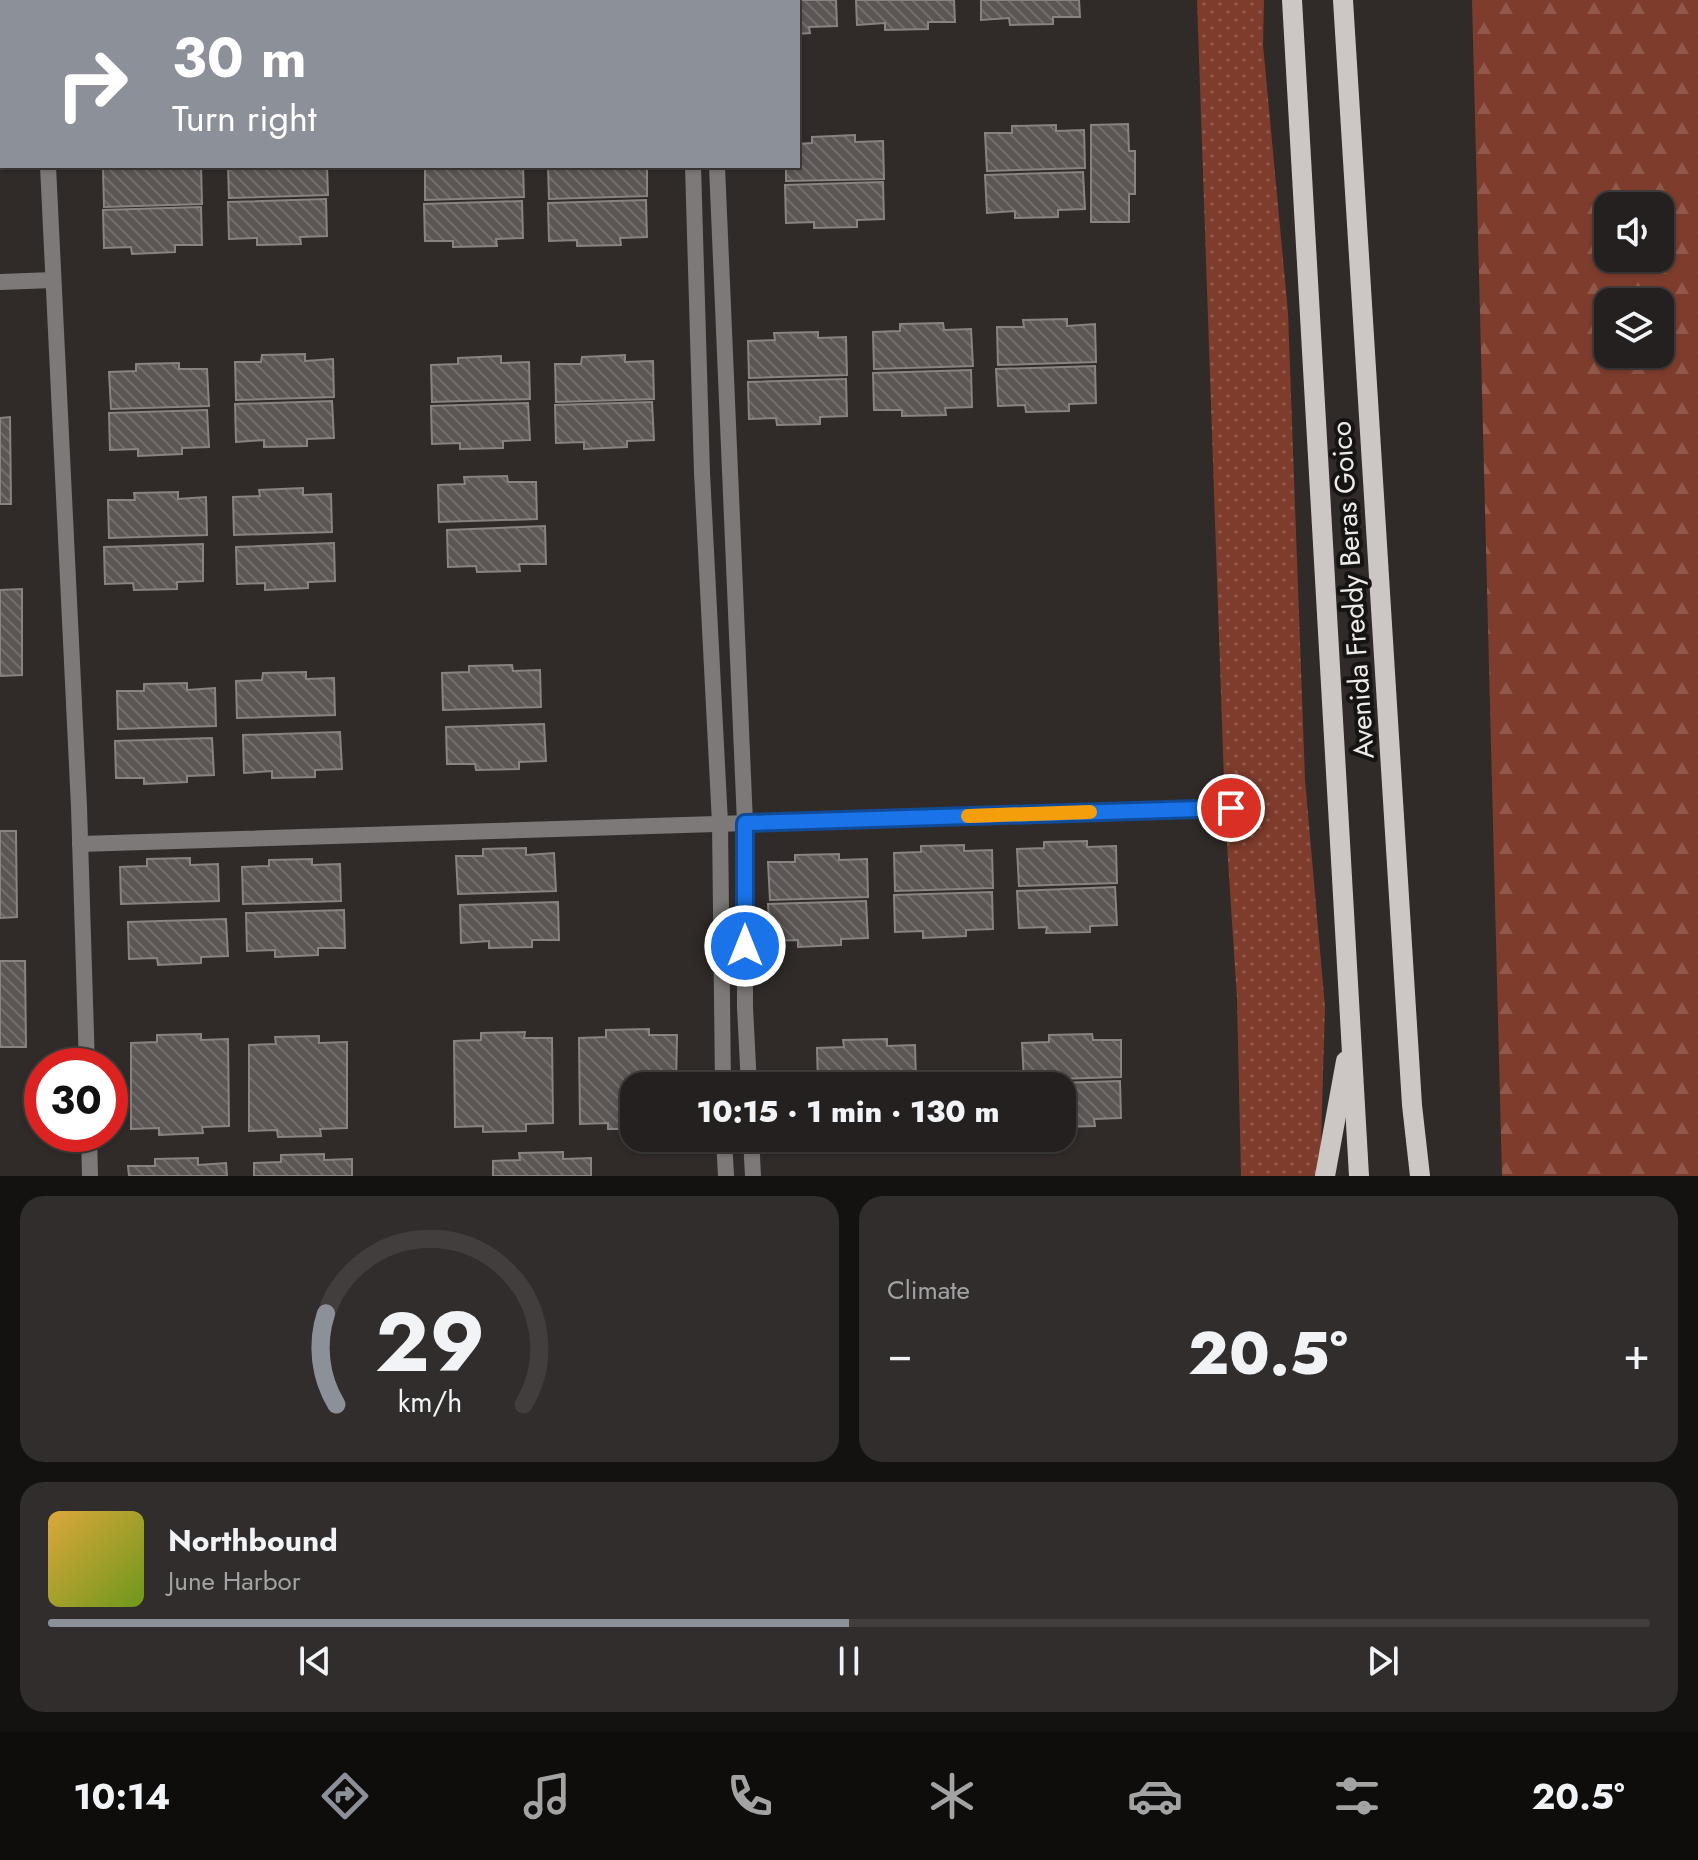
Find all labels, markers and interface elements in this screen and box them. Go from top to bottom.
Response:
text: 30 m [172,17,307,98]
icon: right [40,32,144,136]
text: Turn right [172,92,317,144]
map controls [1594,192,1674,368]
button: sound [1594,192,1674,272]
button: layers [1594,288,1674,368]
street label: Avenida Freddy Beras Goico [1320,420,1385,760]
pin [1197,774,1265,842]
icon: arrive [1209,786,1253,830]
position arrow [703,904,787,988]
speed limit sign: 30 [24,1048,128,1152]
text: 10:15 · 1 min · 130 m [696,1090,1000,1133]
text: Climate [887,1271,970,1309]
text: 29 [374,1282,485,1402]
text: 20.5° [1188,1310,1348,1397]
text: − [887,1322,913,1386]
text: + [1623,1322,1650,1386]
text: km/h [397,1381,462,1423]
text: Northbound [168,1519,338,1562]
text: June Harbor [168,1562,301,1600]
icon: previous [293,1639,337,1683]
icon: pause [827,1639,871,1683]
icon: next [1361,1639,1405,1683]
icon: directions [317,1768,373,1824]
icon: music [519,1768,575,1824]
icon: phone [722,1768,778,1824]
icon: climate [924,1768,980,1824]
icon: car [1127,1768,1183,1824]
icon: filters [1329,1768,1385,1824]
text: 10:14 [73,1770,170,1822]
text: 20.5° [1532,1770,1625,1822]

